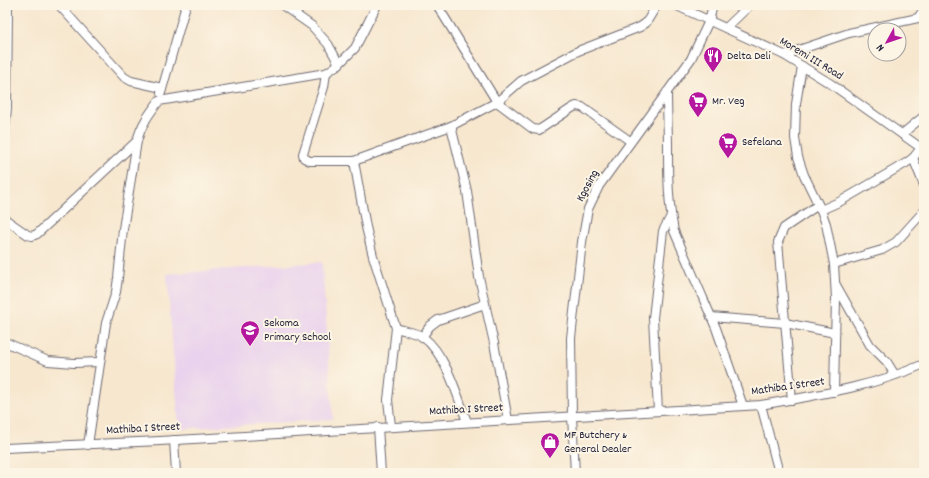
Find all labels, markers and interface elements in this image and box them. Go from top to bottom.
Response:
north arrow [867,22,907,62]
street label: Moremi III Road [776,33,846,85]
text: N [873,39,889,54]
restaurant icon: Delta Deli [702,45,724,73]
place label: Delta Deli [727,48,771,65]
supermarket icon: Mr. Veg [687,90,709,118]
place label: Mr. Veg [712,93,745,110]
supermarket icon: Sefelana [717,131,739,159]
place label: Sefelana [742,134,782,151]
street label: Kgosing [572,167,604,205]
place label: Sekoma Primary School [264,315,331,346]
school or university icon: Sekoma Primary School [239,319,261,347]
street label: Mathiba I Street [750,373,826,401]
street label: Mathiba I Street [429,400,504,420]
street label: Mathiba I Street [106,419,181,439]
place label: MF Butchery & General Dealer [564,427,632,458]
shop icon: MF Butchery & General Dealer [539,431,561,459]

